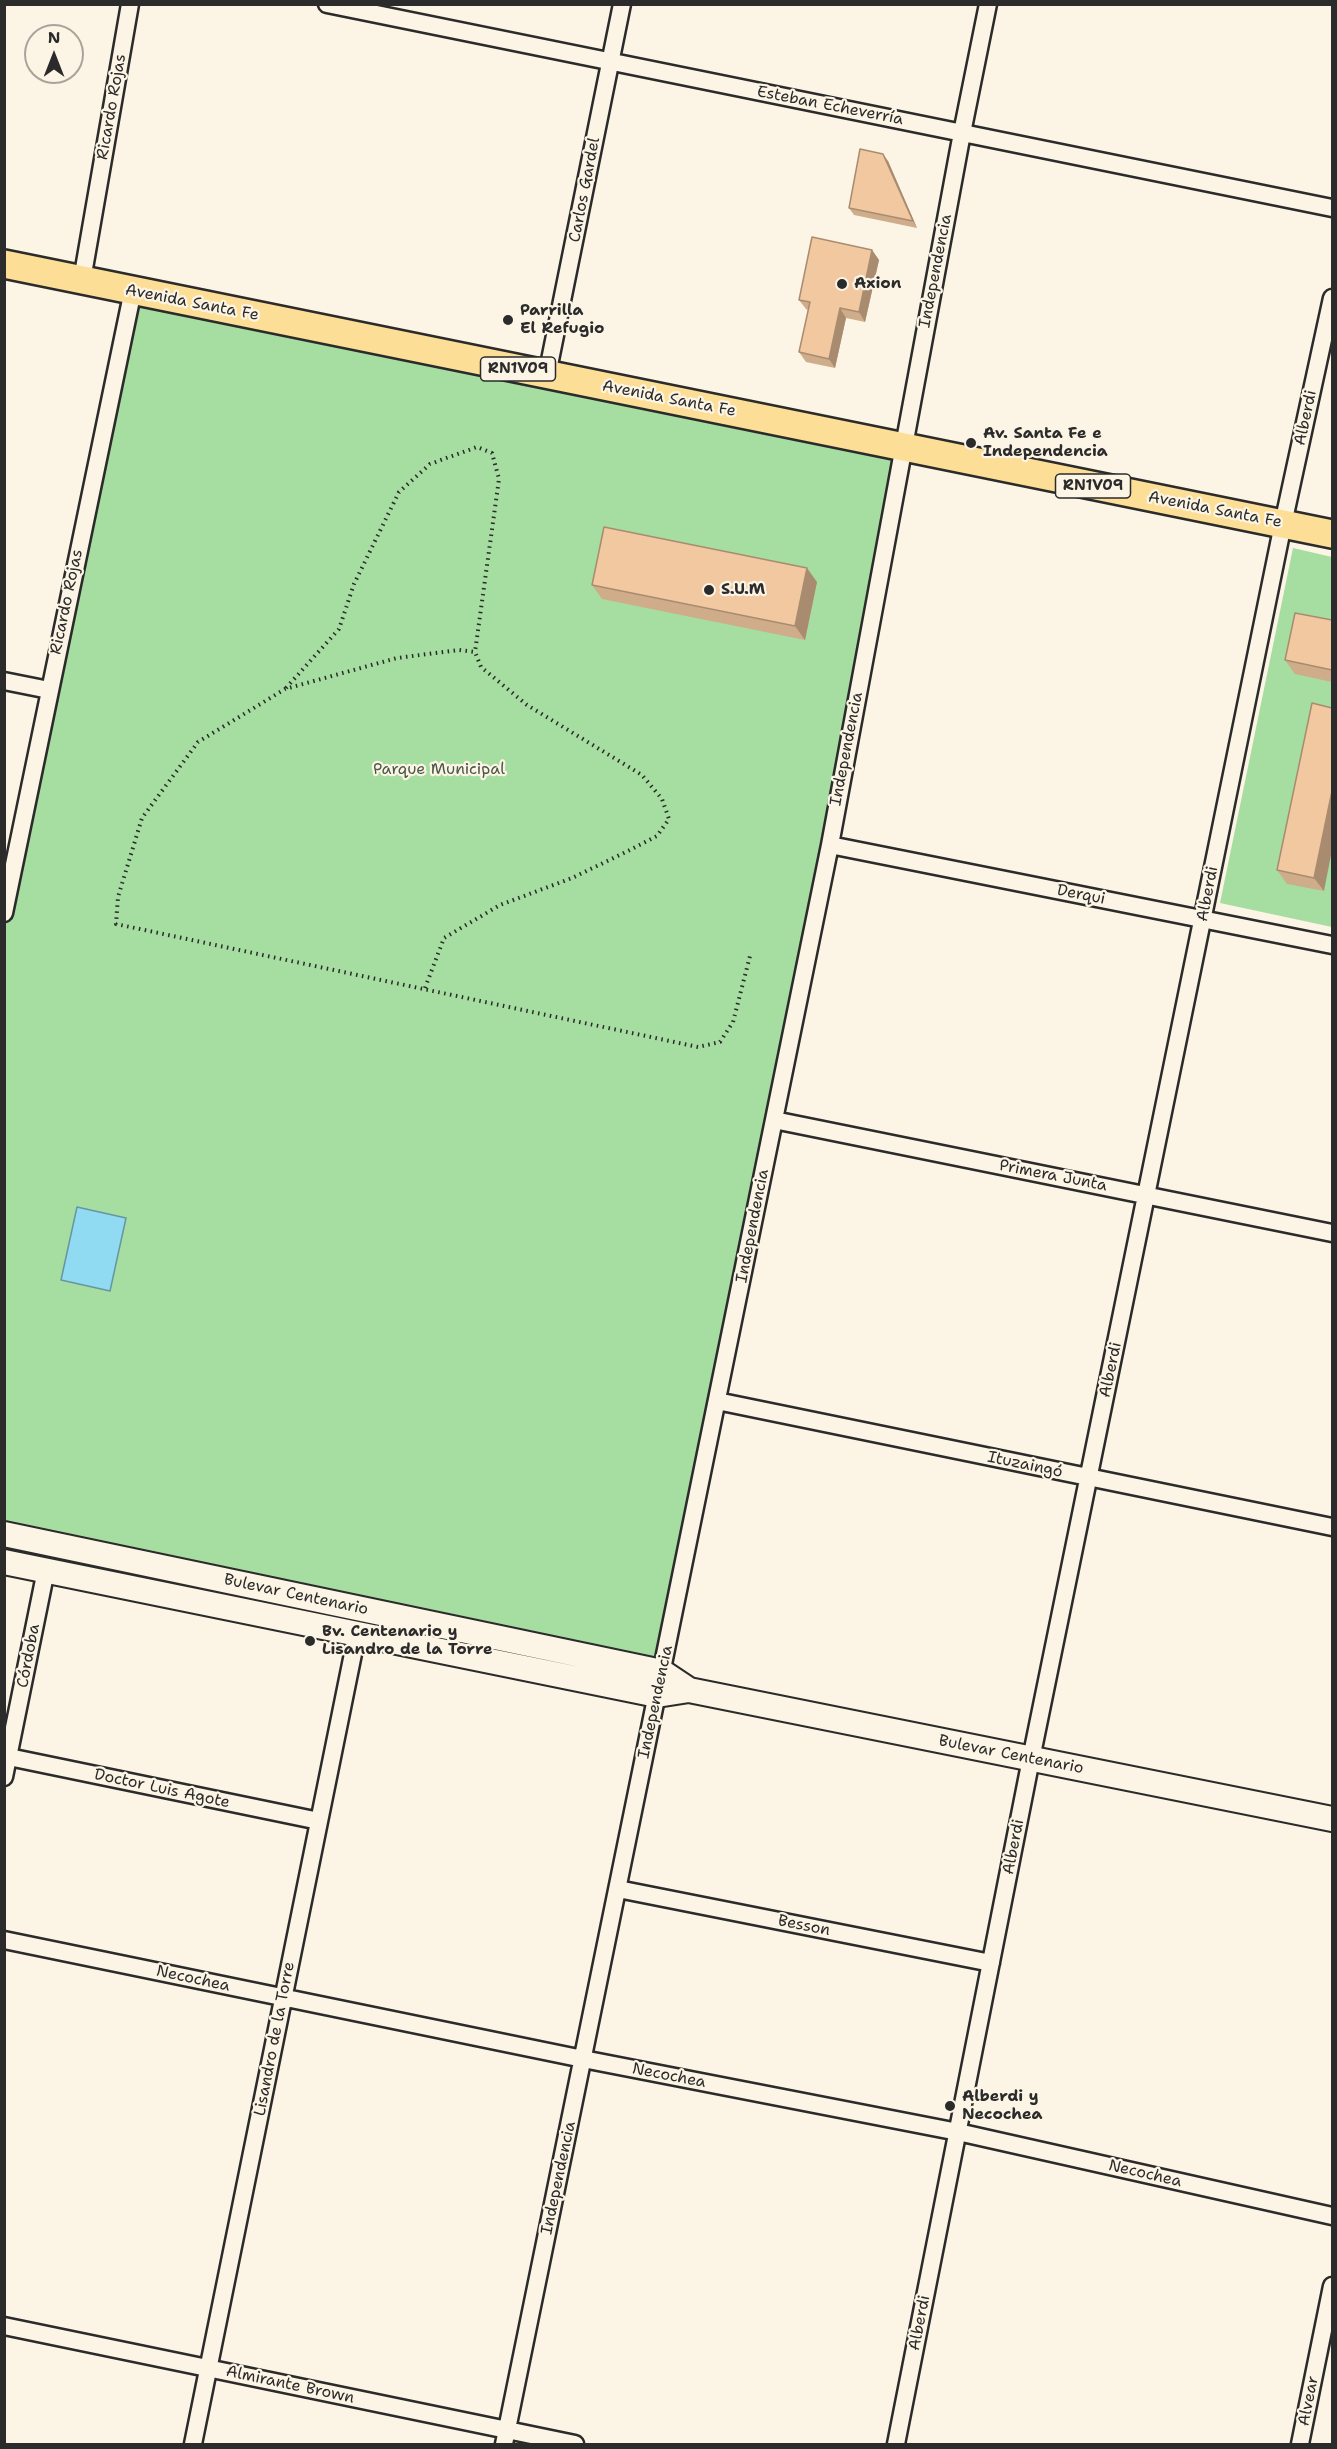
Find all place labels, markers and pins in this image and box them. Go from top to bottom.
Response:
place label: Axion [854,274,901,294]
marker: Axion [835,277,849,291]
place label: Parrilla El Refugio [520,301,604,339]
marker: Parrilla El Refugio [501,313,515,327]
place label: Av. Santa Fe e Independencia [983,424,1108,462]
marker: Av. Santa Fe e Independencia [964,436,978,450]
place label: S.U.M [721,580,765,600]
marker: S.U.M [702,583,716,597]
place label: Bv. Centenario y Lisandro de la Torre [322,1622,493,1660]
marker: Bv. Centenario y Lisandro de la Torre [303,1634,317,1648]
place label: Alberdi y Necochea [962,2087,1042,2125]
marker: Alberdi y Necochea [943,2099,957,2113]

